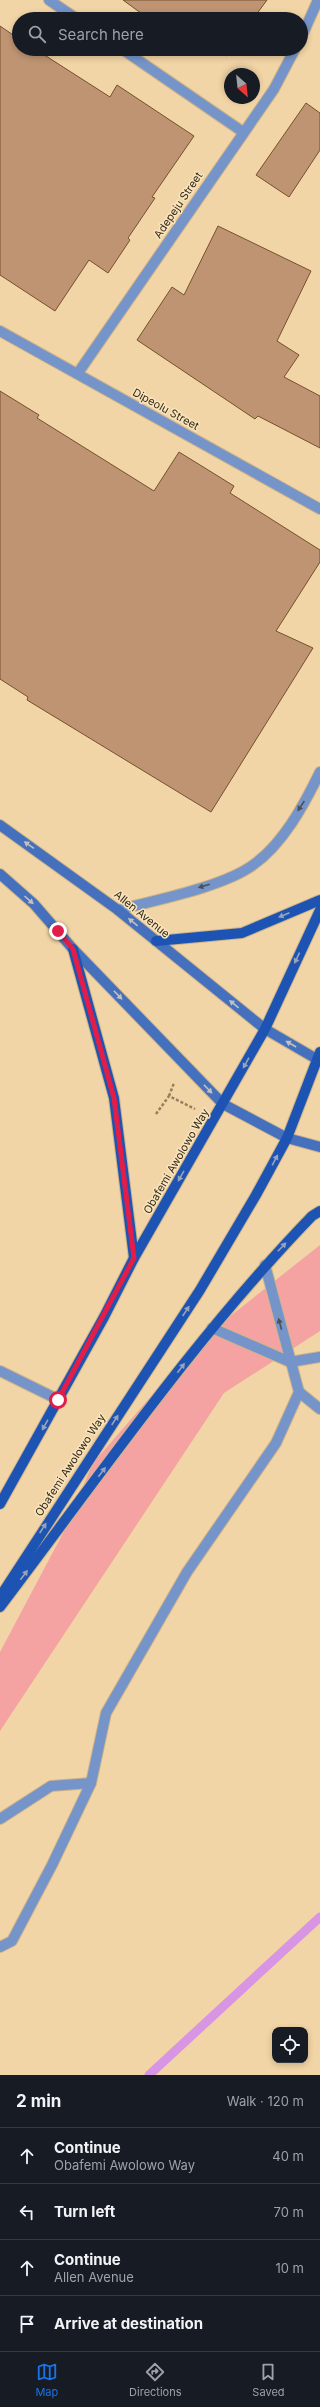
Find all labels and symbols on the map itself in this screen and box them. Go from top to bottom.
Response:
north arrow [224,68,260,104]
street label: Adepeju Street [151,169,206,241]
street label: Dipeolu Street [130,385,202,433]
one-way arrow [297,801,305,812]
one-way arrow [24,841,34,849]
one-way arrow [198,883,210,889]
street label: Allen Avenue [111,887,173,941]
one-way arrow [25,895,34,904]
one-way arrow [278,912,290,918]
one-way arrow [128,918,139,927]
route end [49,922,67,940]
one-way arrow [294,953,300,964]
one-way arrow [113,990,122,1000]
one-way arrow [229,1000,240,1009]
one-way arrow [285,1040,297,1047]
one-way arrow [242,1057,249,1069]
one-way arrow [203,1084,213,1094]
street label: Obafemi Awolowo Way [140,1106,212,1216]
one-way arrow [272,1154,278,1166]
one-way arrow [178,1170,185,1181]
one-way arrow [277,1242,287,1252]
one-way arrow [182,1306,190,1316]
one-way arrow [277,1318,283,1330]
one-way arrow [177,1363,185,1374]
route start [49,1391,67,1409]
street label: Obafemi Awolowo Way [32,1411,108,1519]
one-way arrow [111,1414,118,1425]
one-way arrow [42,1419,49,1431]
one-way arrow [98,1467,106,1477]
one-way arrow [39,1523,47,1533]
one-way arrow [19,1570,28,1581]

